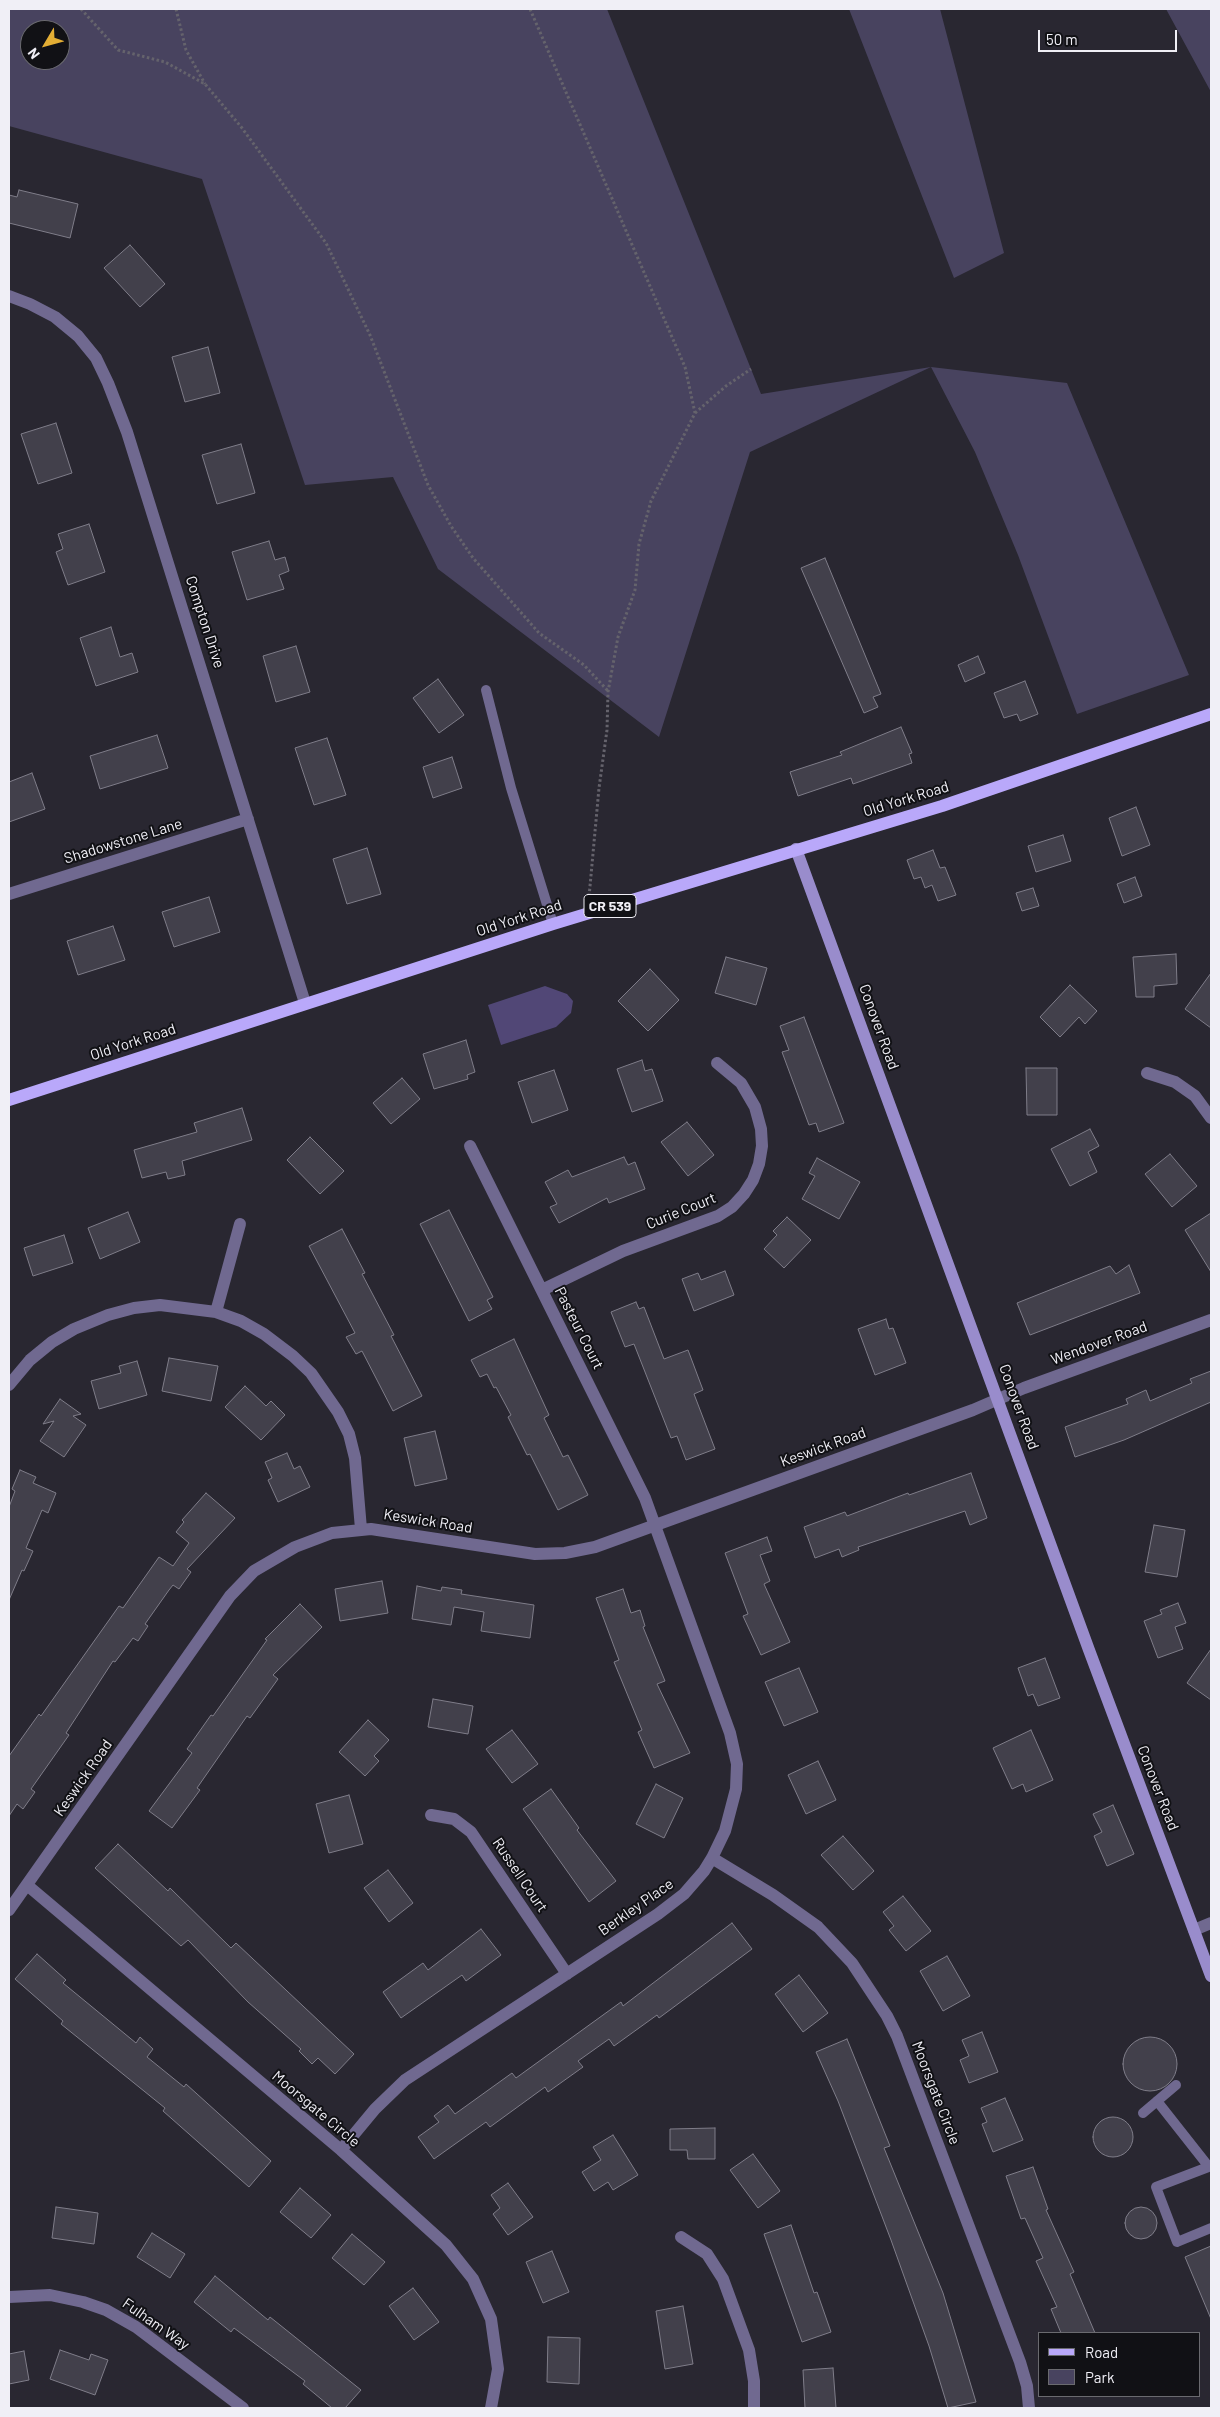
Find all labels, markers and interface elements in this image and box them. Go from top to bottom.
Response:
north arrow [20,20,70,70]
scale bar [1040,20,1179,52]
text: 50 m [1046,30,1078,48]
text: N [24,45,43,63]
street label: Compton Drive [182,574,228,670]
street label: Old York Road [861,777,951,821]
street label: Shadowstone Lane [62,814,184,868]
road number: CR 539 [584,894,636,918]
street label: Old York Road [474,896,564,940]
street label: Conover Road [855,982,903,1072]
street label: Old York Road [88,1020,178,1064]
street label: Curie Court [643,1189,719,1233]
street label: Pasteur Court [551,1284,607,1372]
street label: Wendover Road [1048,1317,1150,1369]
street label: Conover Road [995,1362,1043,1452]
street label: Keswick Road [778,1423,868,1471]
street label: Keswick Road [382,1505,474,1537]
street label: Keswick Road [50,1736,116,1820]
street label: Conover Road [1134,1743,1182,1833]
street label: Russell Court [489,1834,551,1916]
street label: Berkley Place [595,1875,677,1939]
street label: Moorsgate Circle [908,2039,964,2147]
street label: Moorsgate Circle [268,2067,364,2151]
street label: Fulham Way [119,2294,193,2354]
legend [1038,2332,1200,2397]
text: Road [1085,2343,1118,2361]
text: Park [1085,2368,1114,2386]

